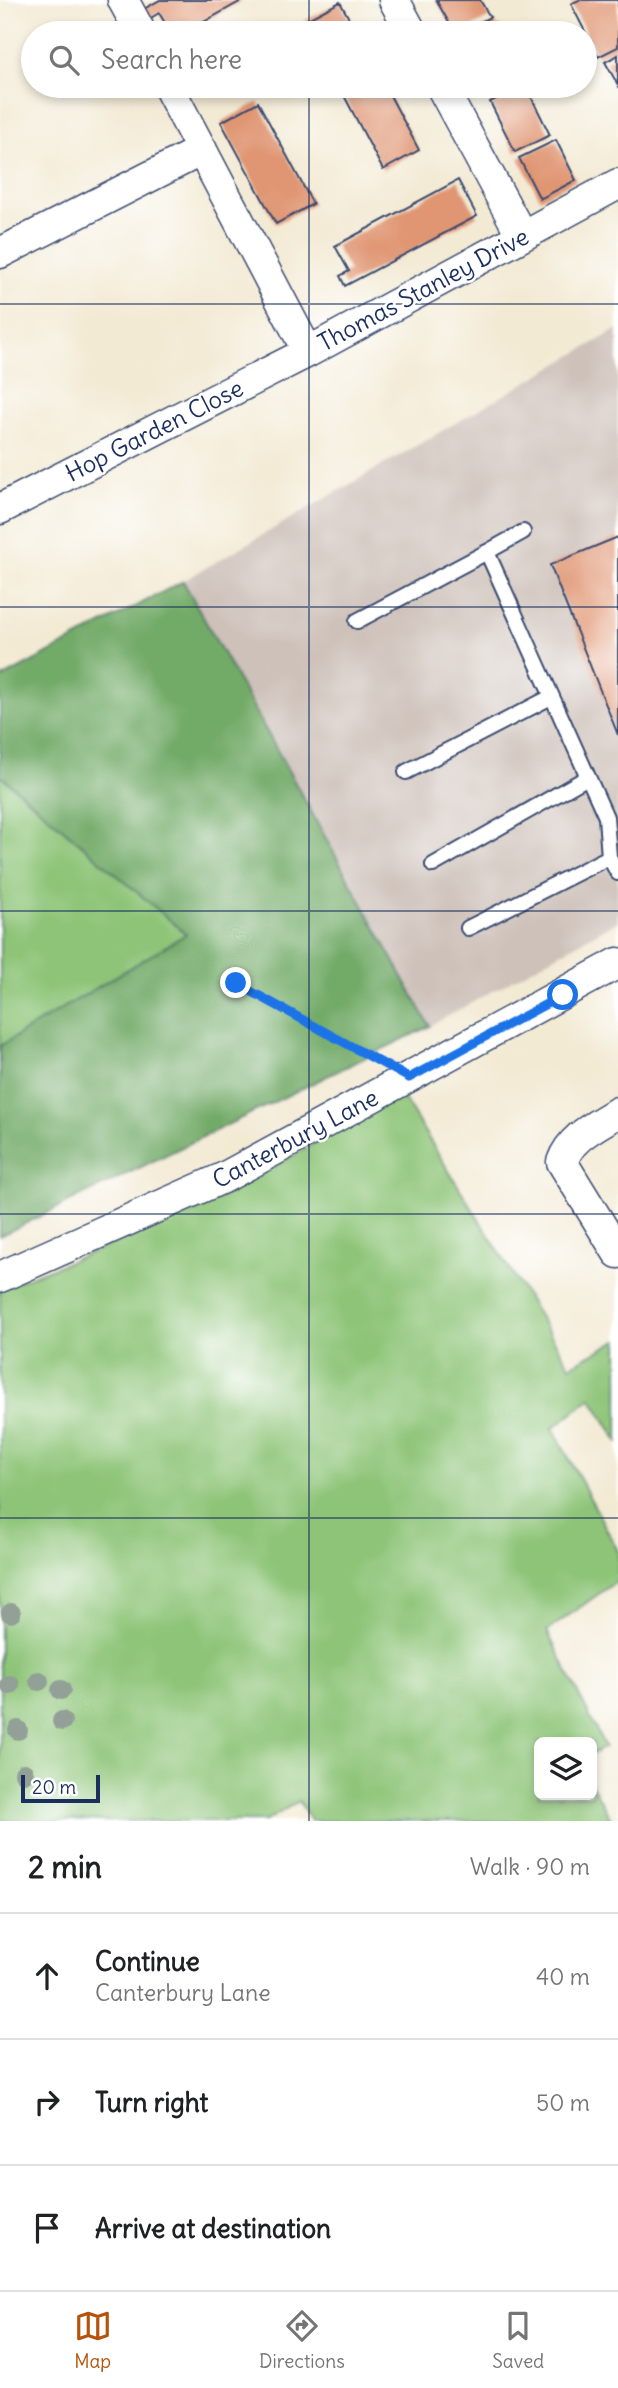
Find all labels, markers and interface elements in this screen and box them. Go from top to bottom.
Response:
search box [21,21,597,98]
icon: search [45,41,83,79]
text: Search here [101,43,242,76]
street label: Thomas Stanley Drive [313,221,533,357]
street label: Hop Garden Close [60,372,248,488]
route end [220,967,251,998]
route start [547,979,578,1010]
street label: Canterbury Lane [207,1082,383,1194]
map controls [534,1737,597,1800]
button: layers [534,1737,597,1800]
scale bar [21,1772,100,1804]
text: 20 m [32,1775,76,1799]
text: 2 min [28,1848,102,1886]
text: Walk · 90 m [470,1852,590,1881]
text: Continue [95,1945,200,1978]
icon: ahead [28,1957,66,1995]
text: 40 m [536,1962,590,1991]
text: Canterbury Lane [95,1978,271,2007]
icon: right [28,2083,66,2121]
text: Turn right [95,2086,208,2119]
text: 50 m [536,2088,590,2117]
icon: arrive [28,2209,66,2247]
text: Arrive at destination [95,2212,331,2245]
tab: Map [74,2307,112,2373]
tab: Directions [259,2307,345,2373]
tab: Saved [492,2307,544,2373]

